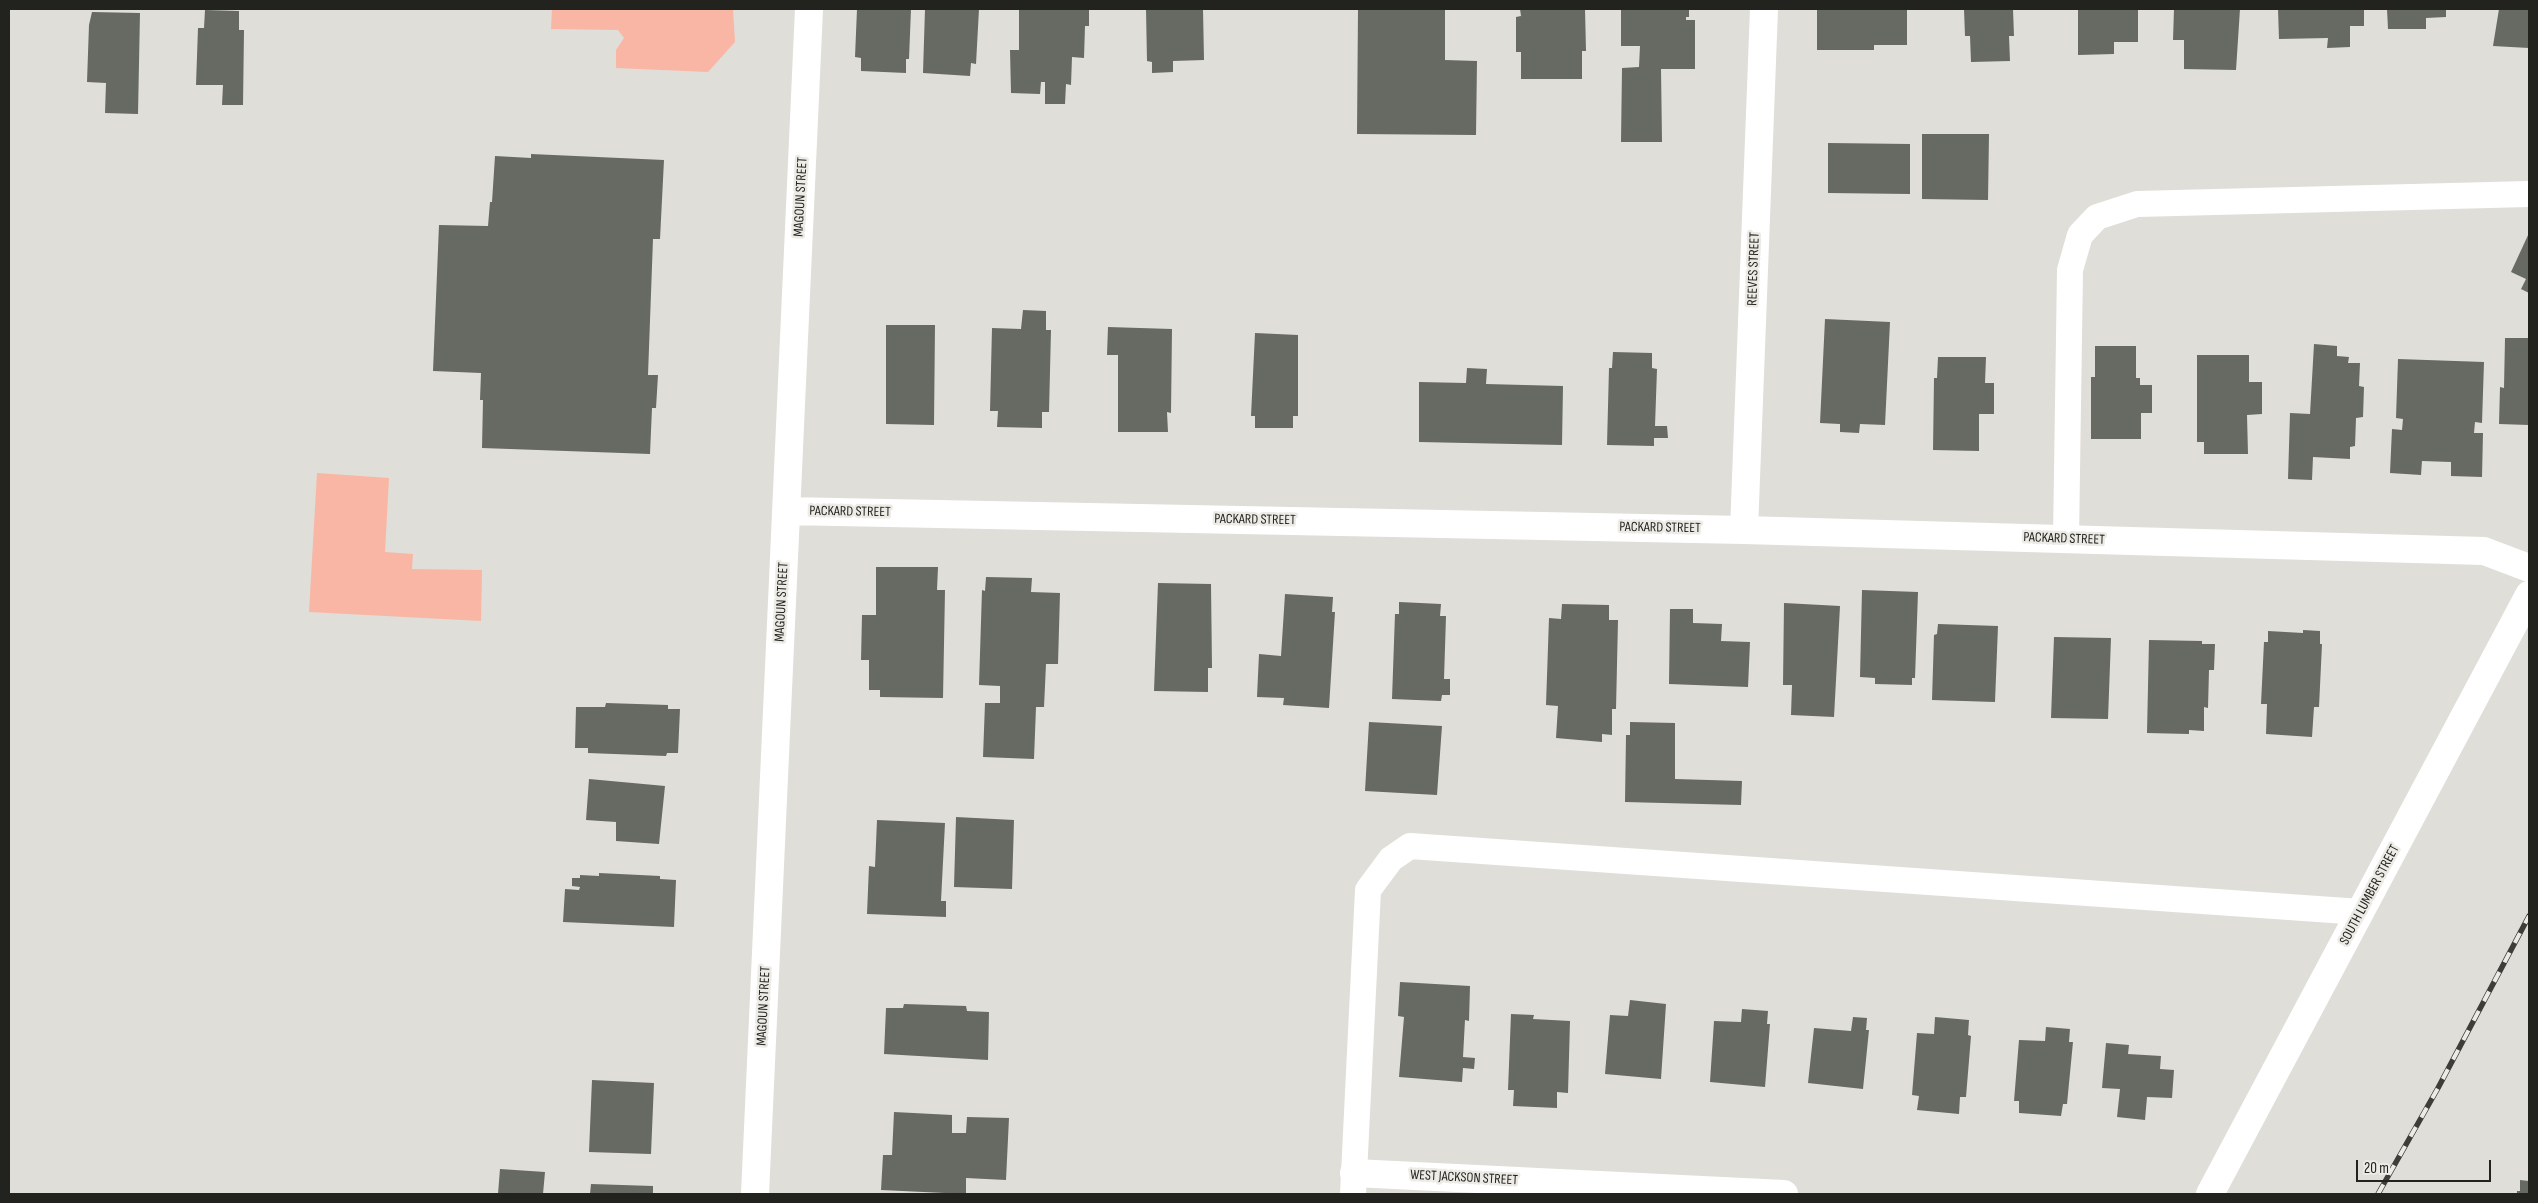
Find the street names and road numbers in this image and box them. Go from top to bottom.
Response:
street label: MAGOUN STREET [791,157,811,237]
street label: REEVES STREET [1744,232,1764,306]
street label: PACKARD STREET [809,503,891,521]
street label: PACKARD STREET [1214,511,1296,529]
street label: PACKARD STREET [1619,519,1701,537]
street label: PACKARD STREET [2023,529,2105,549]
street label: MAGOUN STREET [772,562,792,642]
street label: SOUTH LUMBER STREET [2337,842,2403,948]
street label: MAGOUN STREET [754,966,774,1046]
street label: WEST JACKSON STREET [1410,1167,1518,1189]

